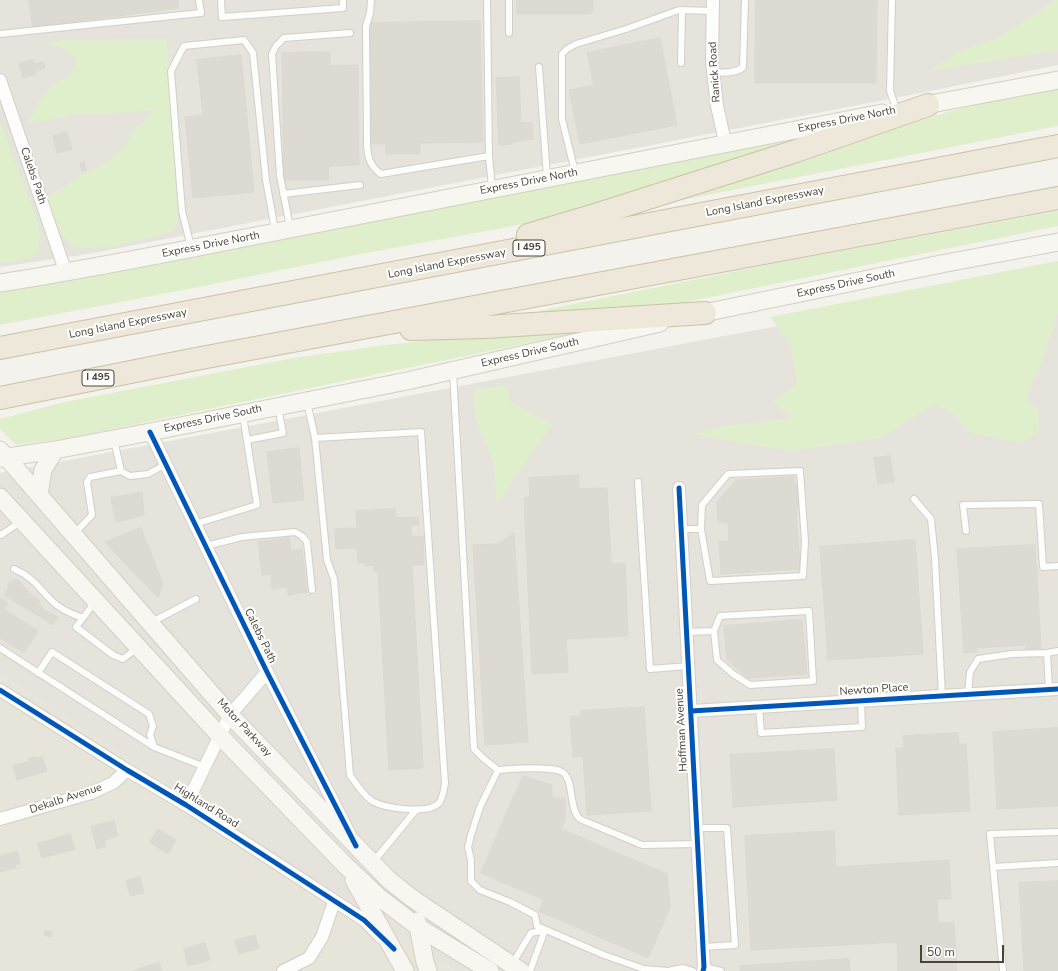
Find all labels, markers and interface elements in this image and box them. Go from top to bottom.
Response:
street label: Ranick Road [706,41,724,103]
street label: Express Drive North [797,104,897,136]
street label: Calebs Path [17,146,49,206]
street label: Express Drive North [479,166,579,198]
street label: Long Island Expressway [705,184,825,220]
street label: Express Drive North [161,229,261,261]
road number: I 495 [513,240,545,256]
street label: Long Island Expressway [387,246,507,282]
street label: Express Drive South [796,267,896,301]
street label: Long Island Expressway [68,306,188,342]
street label: Express Drive South [480,335,580,371]
road number: I 495 [82,370,114,386]
street label: Express Drive South [163,402,263,436]
street label: Calebs Path [241,606,279,666]
street label: Newton Place [839,681,909,699]
street label: Hoffman Avenue [673,688,691,772]
street label: Motor Parkway [214,696,274,760]
street label: Dekalb Avenue [28,781,104,817]
street label: Highland Road [171,781,241,831]
scale bar [922,937,1006,963]
text: 50 m [927,944,955,960]

